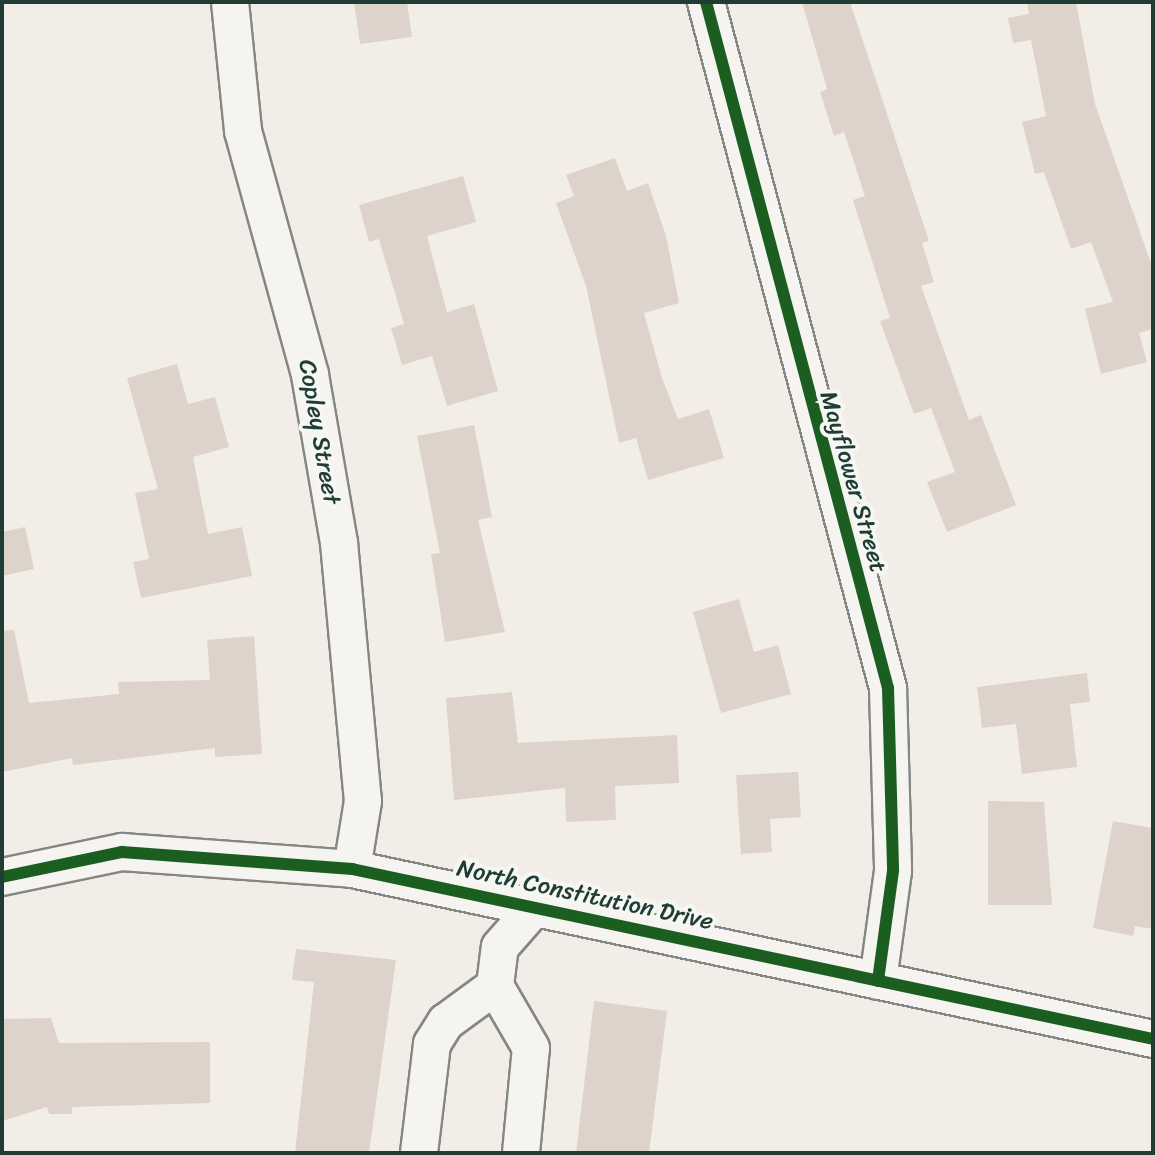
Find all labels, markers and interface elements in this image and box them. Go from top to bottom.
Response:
street label: Copley Street [292,357,346,507]
street label: Mayflower Street [813,388,893,576]
street label: North Constitution Drive [454,854,716,936]

